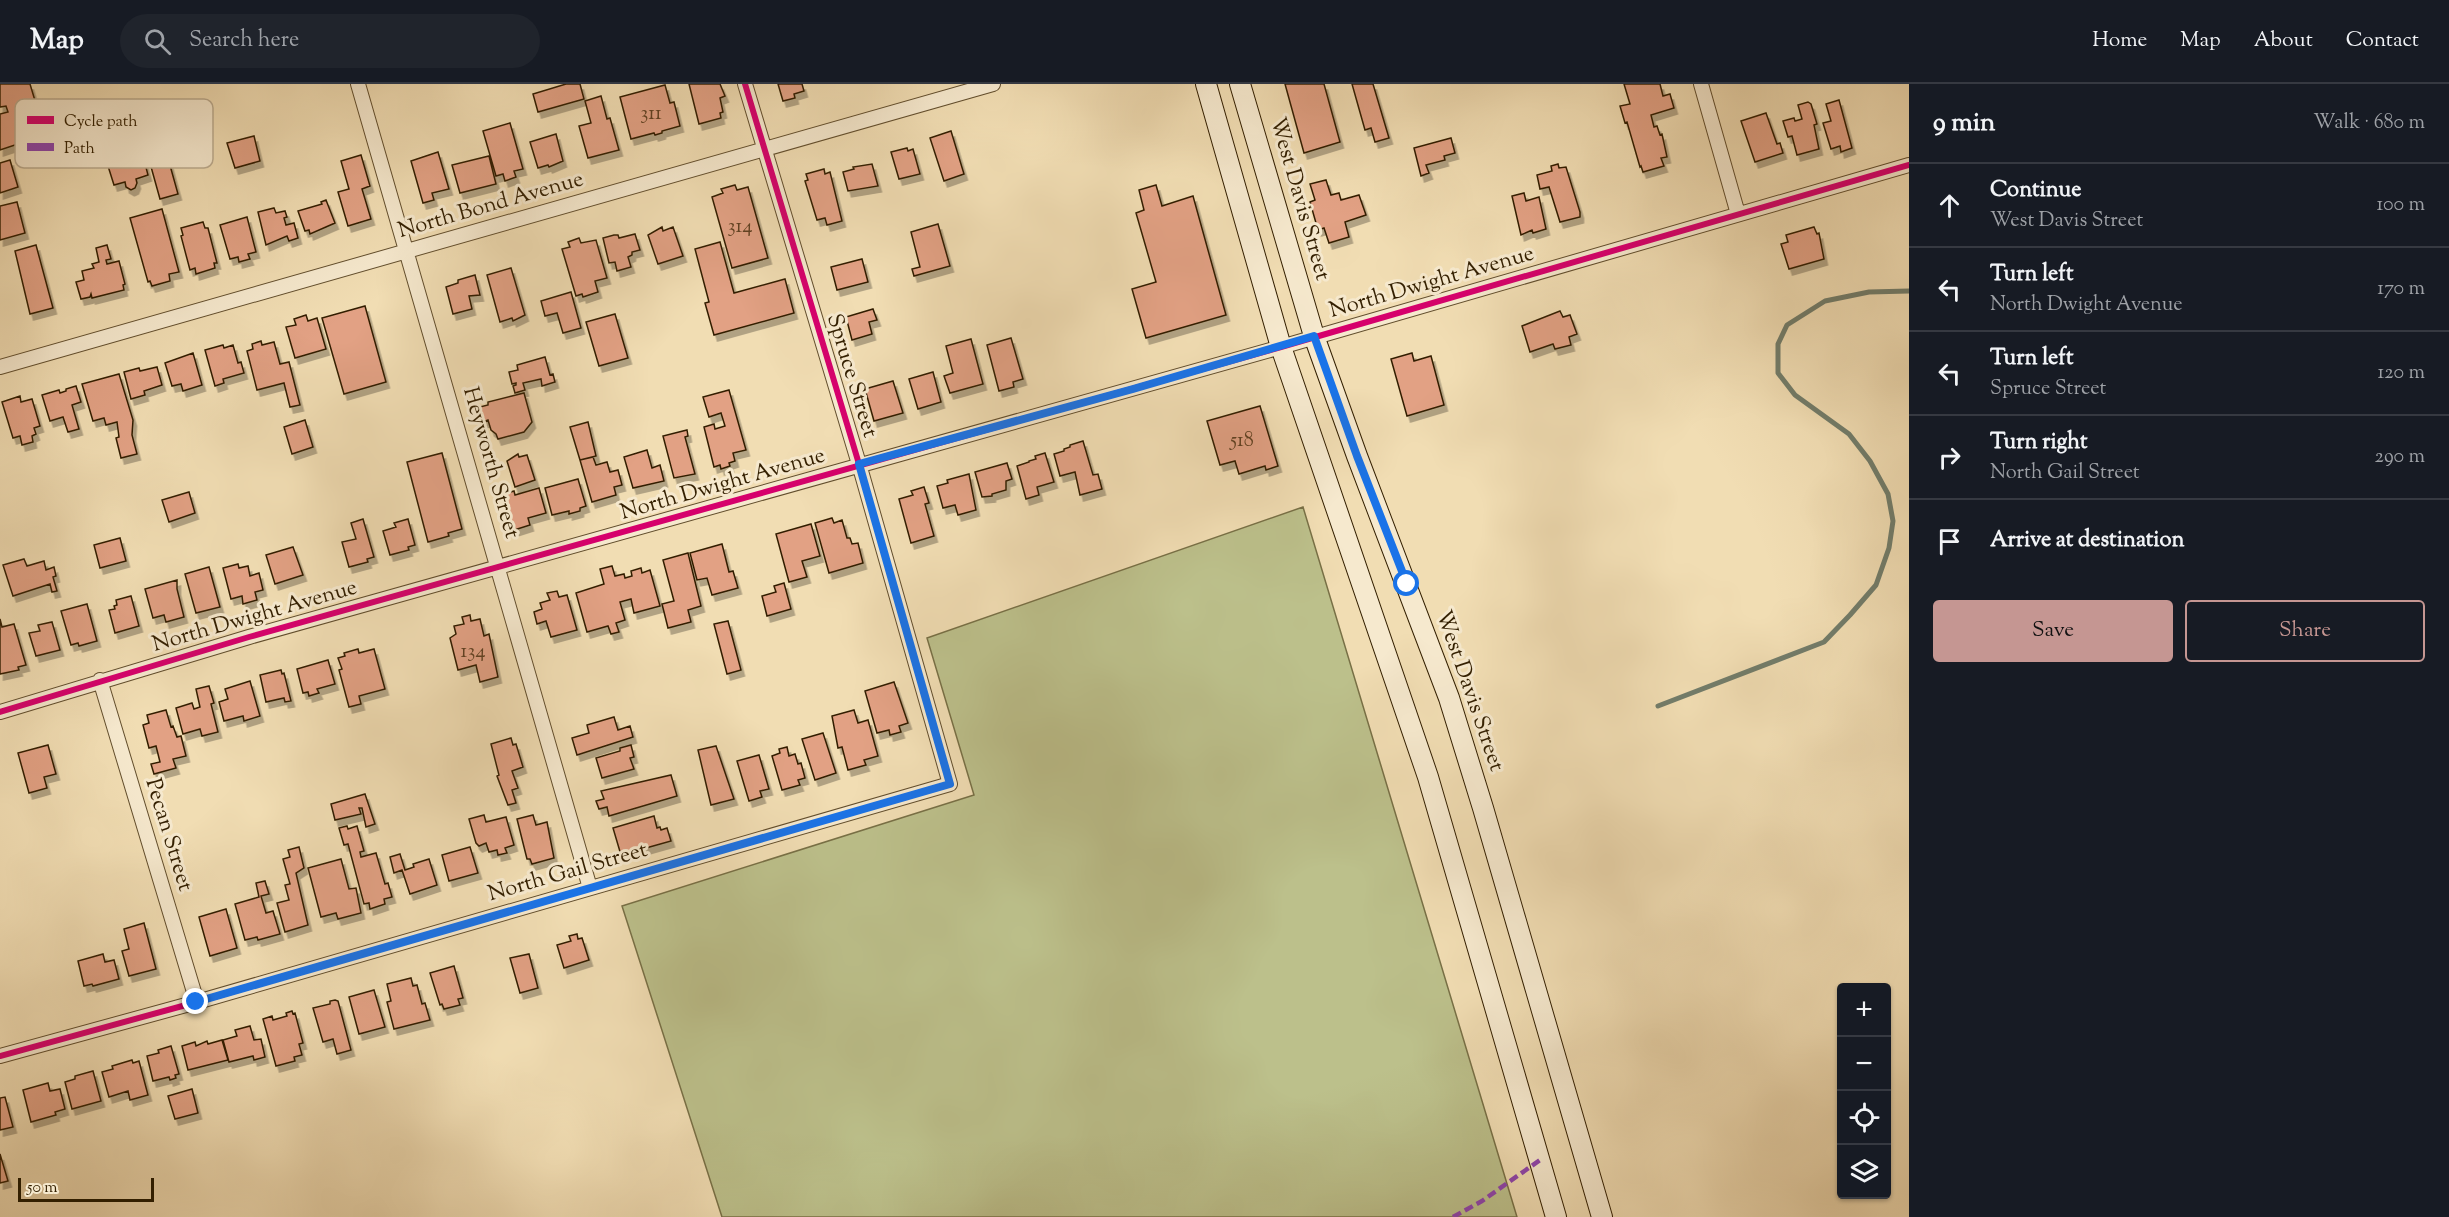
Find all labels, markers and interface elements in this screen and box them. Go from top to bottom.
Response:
search box [120,14,540,68]
text: Map [30,21,84,61]
icon: search [141,25,174,58]
text: Search here [189,25,299,57]
text: Home [2092,26,2147,56]
text: Map [2180,26,2221,56]
text: About [2254,26,2313,56]
text: Contact [2346,26,2419,56]
legend [15,99,213,168]
house number: 311 [640,100,662,129]
text: 9 min [1933,105,1995,142]
text: Walk · 680 m [2313,109,2425,138]
text: Cycle path [64,111,138,134]
street label: West Davis Street [1260,114,1338,285]
text: Path [64,138,95,161]
street label: North Bond Avenue [394,164,588,248]
text: Continue [1990,175,2081,207]
icon: ahead [1933,189,1966,222]
text: 100 m [2376,191,2425,220]
text: West Davis Street [1990,207,2143,236]
house number: 314 [728,213,752,242]
street label: North Dwight Avenue [1326,238,1538,328]
text: Turn left [1990,259,2073,291]
icon: left [1933,273,1966,306]
text: 170 m [2377,275,2425,304]
text: North Dwight Avenue [1990,291,2183,320]
street label: Spruce Street [817,310,885,442]
text: Turn left [1990,343,2073,375]
icon: left [1933,357,1966,390]
text: 120 m [2377,359,2425,388]
text: Spruce Street [1990,375,2106,404]
street label: Heyworth Street [453,383,527,543]
house number: 518 [1229,427,1254,456]
text: Turn right [1990,427,2087,459]
street label: North Dwight Avenue [617,440,829,530]
icon: right [1933,441,1966,474]
text: 290 m [2375,443,2425,472]
text: North Gail Street [1990,459,2140,488]
icon: arrive [1933,525,1966,558]
text: Arrive at destination [1990,525,2185,557]
route start [1393,570,1419,596]
street label: North Dwight Avenue [149,572,361,662]
button: Save [1933,600,2173,662]
button: Share [2185,600,2425,662]
street label: West Davis Street [1426,606,1512,776]
house number: 134 [461,638,485,667]
street label: Pecan Street [136,775,200,896]
street label: North Gail Street [484,835,652,911]
map controls [1837,983,1891,1199]
button: + [1837,983,1891,1037]
route end [182,988,208,1014]
button: − [1837,1037,1891,1091]
button: locate [1837,1091,1891,1145]
button: layers [1837,1145,1891,1199]
scale bar [18,1175,154,1202]
text: 50 m [27,1177,58,1200]

